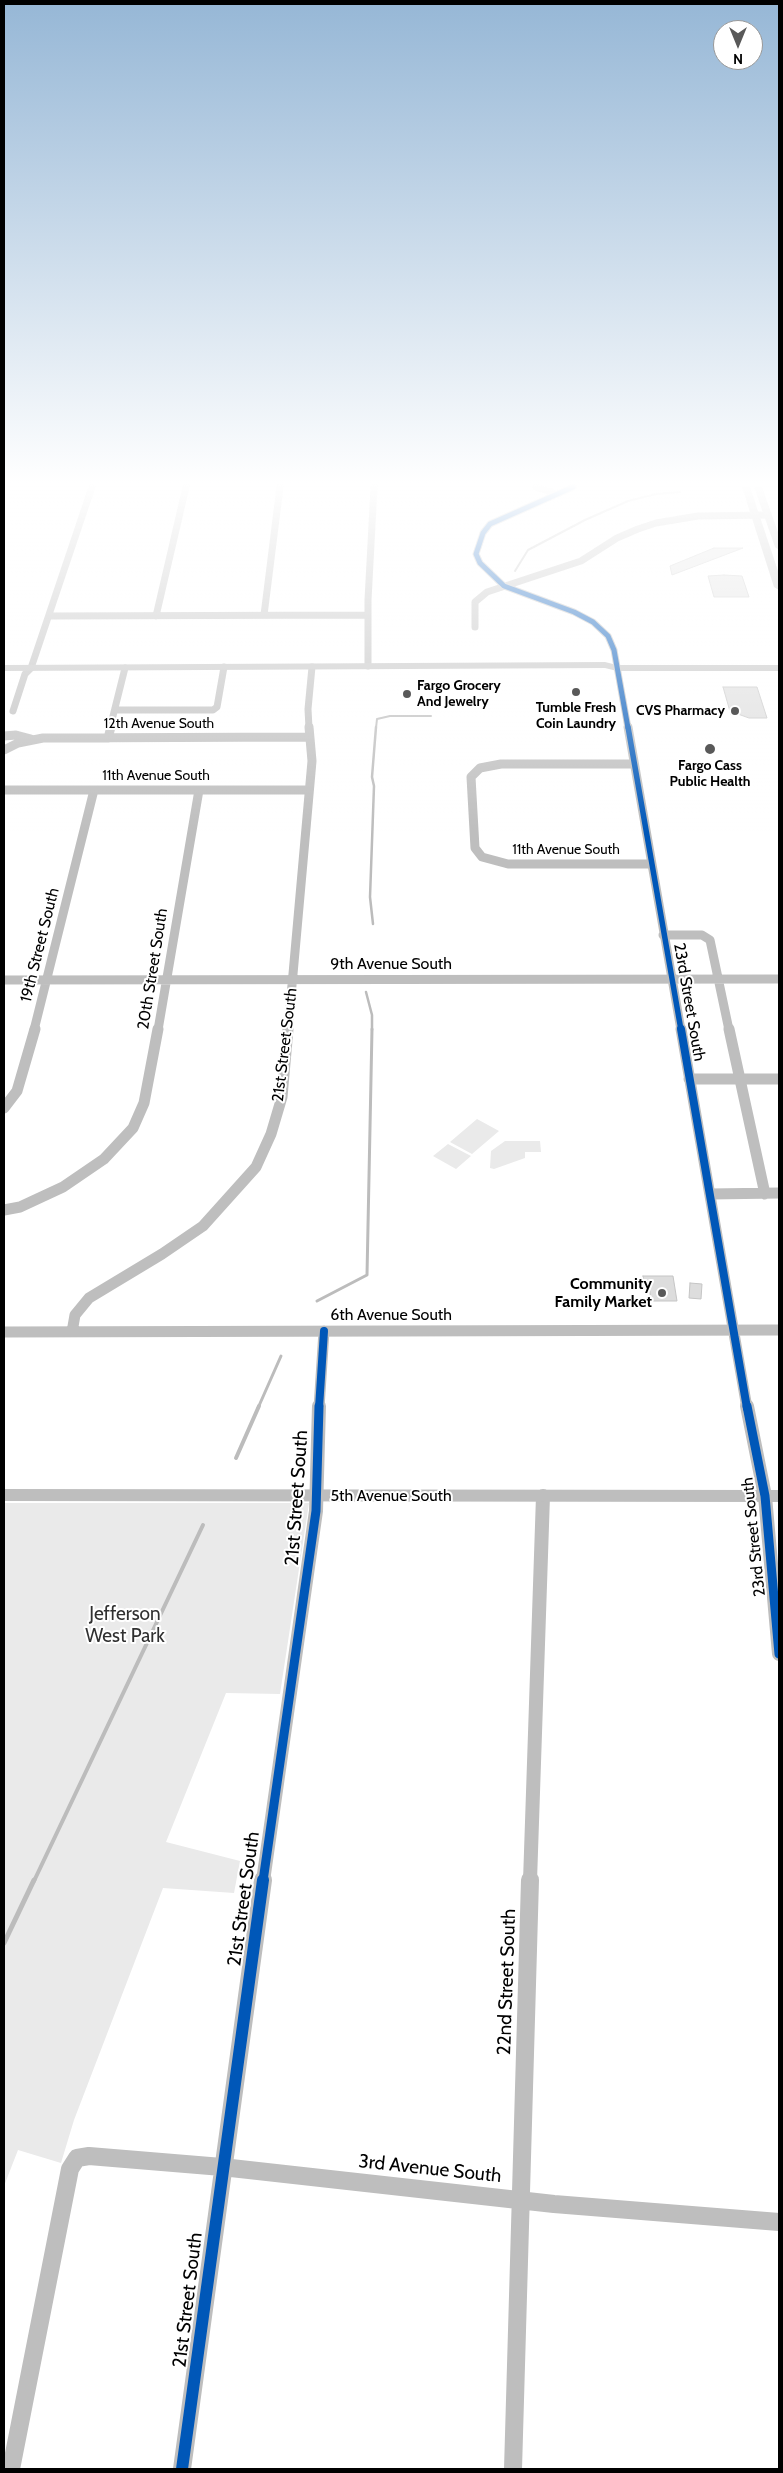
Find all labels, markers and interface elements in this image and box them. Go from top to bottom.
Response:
north arrow [713,20,763,70]
text: N [733,50,743,68]
place label: Fargo Grocery And Jewelry [417,678,501,710]
marker: Tumble Fresh Coin Laundry [570,686,582,698]
marker: Fargo Grocery And Jewelry [401,688,413,700]
place label: Tumble Fresh Coin Laundry [536,700,616,732]
place label: CVS Pharmacy [636,703,725,719]
marker: CVS Pharmacy [729,705,741,717]
street label: 12th Avenue South [104,716,214,732]
marker: Fargo Cass Public Health [703,742,717,756]
place label: Fargo Cass Public Health [670,758,750,790]
street label: 11th Avenue South [102,768,210,784]
street label: 11th Avenue South [512,842,620,858]
street label: 19th Street South [16,886,64,1004]
street label: 20th Street South [134,907,172,1031]
street label: 23rd Street South [669,941,709,1063]
street label: 9th Avenue South [330,954,452,974]
street label: 21st Street South [268,987,302,1103]
place label: Community Family Market [555,1274,652,1312]
marker: Community Family Market [656,1287,668,1299]
street label: 6th Avenue South [330,1305,452,1325]
street label: 21st Street South [281,1429,313,1567]
street label: 23rd Street South [738,1476,770,1598]
street label: 5th Avenue South [330,1486,452,1506]
park label: Jefferson West Park [85,1603,165,1647]
street label: 21st Street South [223,1830,265,1968]
street label: 22nd Street South [493,1908,521,2056]
street label: 3rd Avenue South [357,2150,503,2188]
street label: 21st Street South [168,2231,208,2369]

